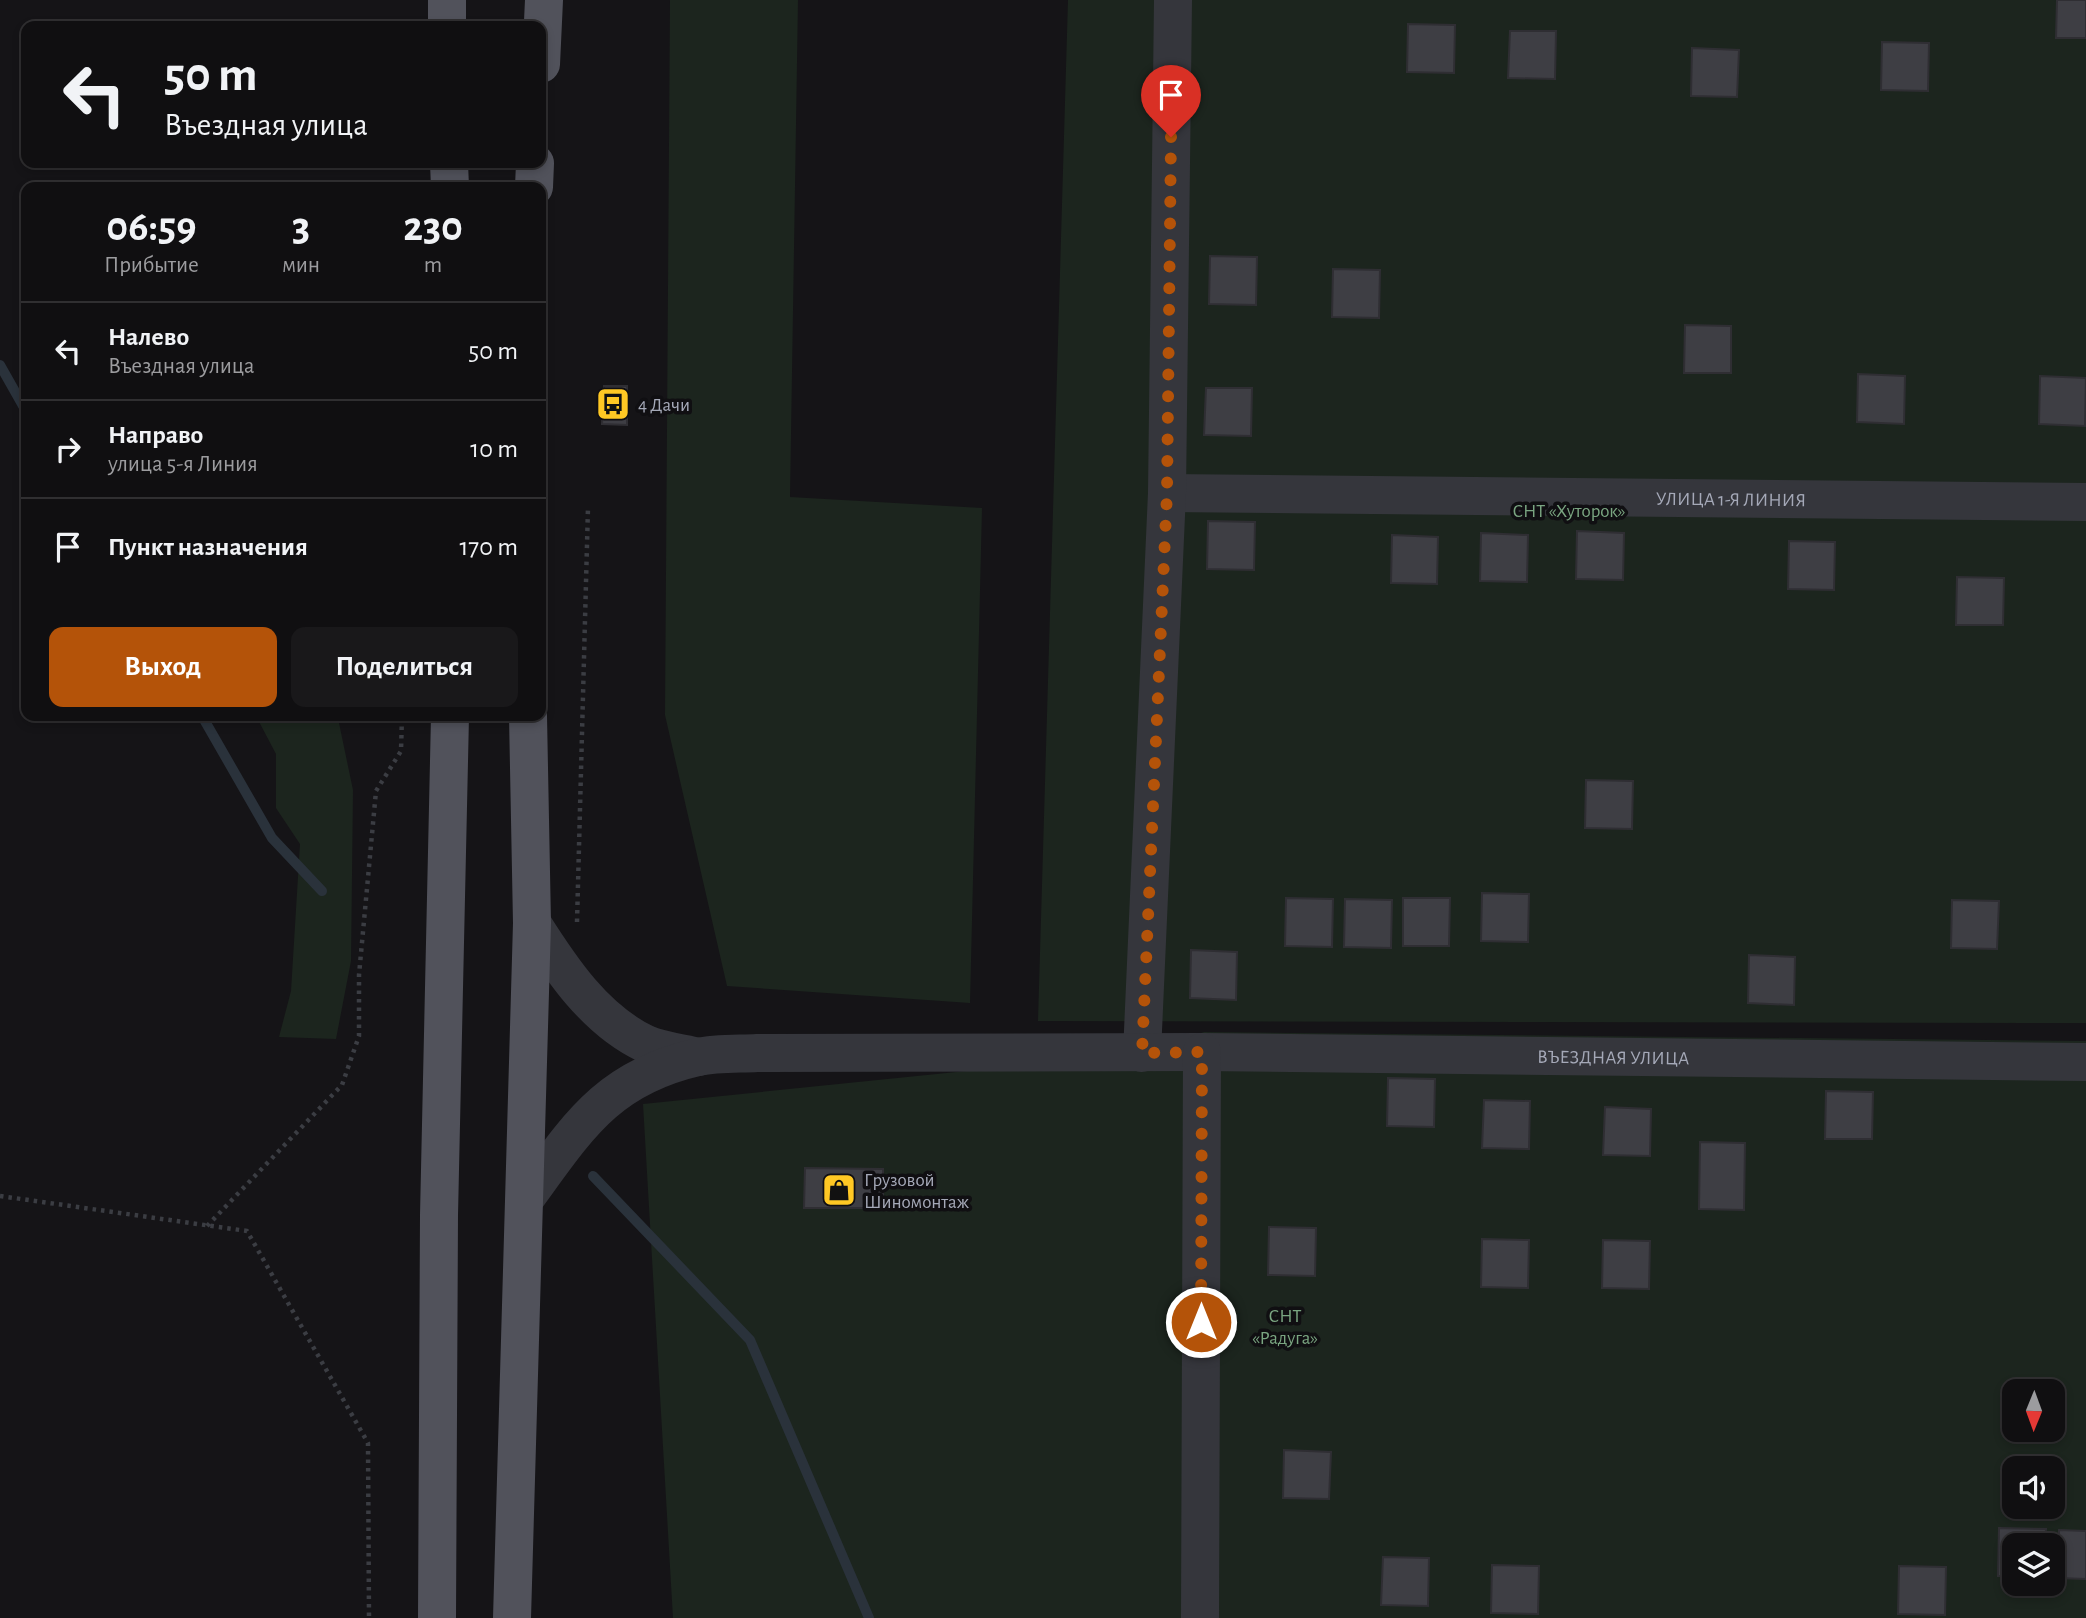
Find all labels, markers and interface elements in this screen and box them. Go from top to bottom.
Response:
icon: left [49,49,140,140]
text: 50 m [164,51,258,100]
pin [1141,65,1201,137]
icon: arrive [1152,76,1190,114]
text: Въездная улица [164,109,368,141]
text: 06:59 [106,206,197,248]
text: 3 [292,206,310,248]
text: 230 [403,206,463,248]
text: Прибытие [104,254,199,277]
text: мин [282,254,320,277]
text: m [424,254,442,277]
text: Налево [108,324,189,350]
icon: left [49,332,87,370]
text: 50 m [468,338,518,364]
text: Въездная улица [108,355,255,378]
bus stop icon: 4 Дачи [594,385,632,423]
place label: 4 Дачи [638,396,690,415]
text: Направо [108,422,203,448]
icon: right [49,430,87,468]
text: 10 m [470,436,518,462]
text: улица 5-я Линия [108,453,258,476]
street label: УЛИЦА 1-Я ЛИНИЯ [1656,490,1806,510]
park label: СНТ «Хуторок» [1512,502,1626,521]
icon: arrive [49,528,87,566]
text: Пункт назначения [108,534,308,560]
text: 170 m [459,534,518,560]
button: Выход [49,627,277,707]
button: Поделиться [291,627,518,707]
street label: ВЪЕЗДНАЯ УЛИЦА [1537,1048,1689,1069]
shop icon: Грузовой Шиномонтаж [820,1171,858,1209]
place label: Грузовой Шиномонтаж [864,1171,970,1212]
position arrow [1164,1285,1238,1359]
park label: СНТ «Радуга» [1252,1307,1318,1348]
north arrow [2002,1379,2065,1442]
map controls [2002,1379,2065,1596]
button: sound [2002,1456,2065,1519]
button: layers [2002,1533,2065,1596]

